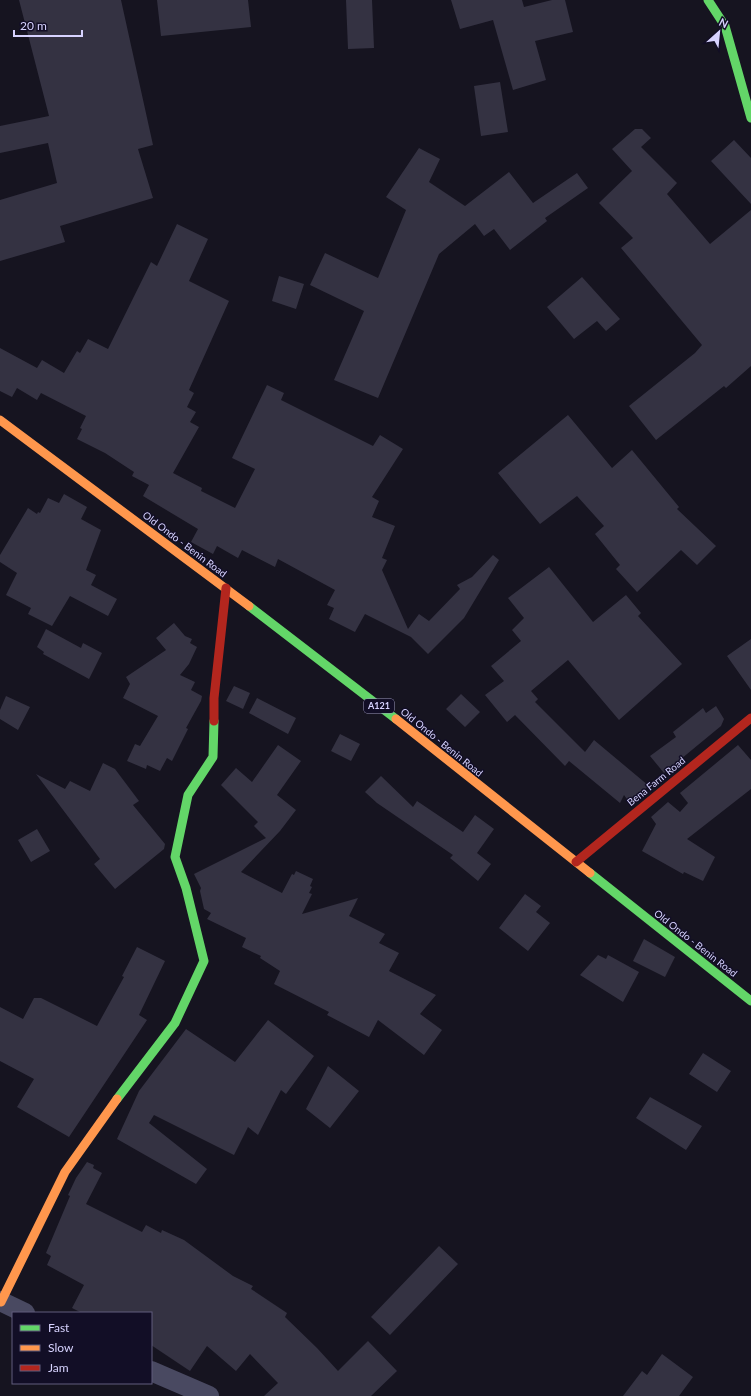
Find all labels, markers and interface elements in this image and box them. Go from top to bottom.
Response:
scale bar [14,12,82,38]
north arrow [699,12,739,52]
text: N [717,15,730,30]
text: 20 m [20,18,47,33]
street label: Old Ondo - Benin Road [141,509,229,579]
road number: A121 [364,699,394,713]
street label: Old Ondo - Benin Road [399,705,485,779]
street label: Bena Farm Road [625,754,687,808]
street label: Old Ondo - Benin Road [652,907,740,979]
legend [12,1312,152,1384]
text: Fast [48,1320,70,1335]
text: Slow [48,1340,74,1355]
text: Jam [48,1360,69,1375]

